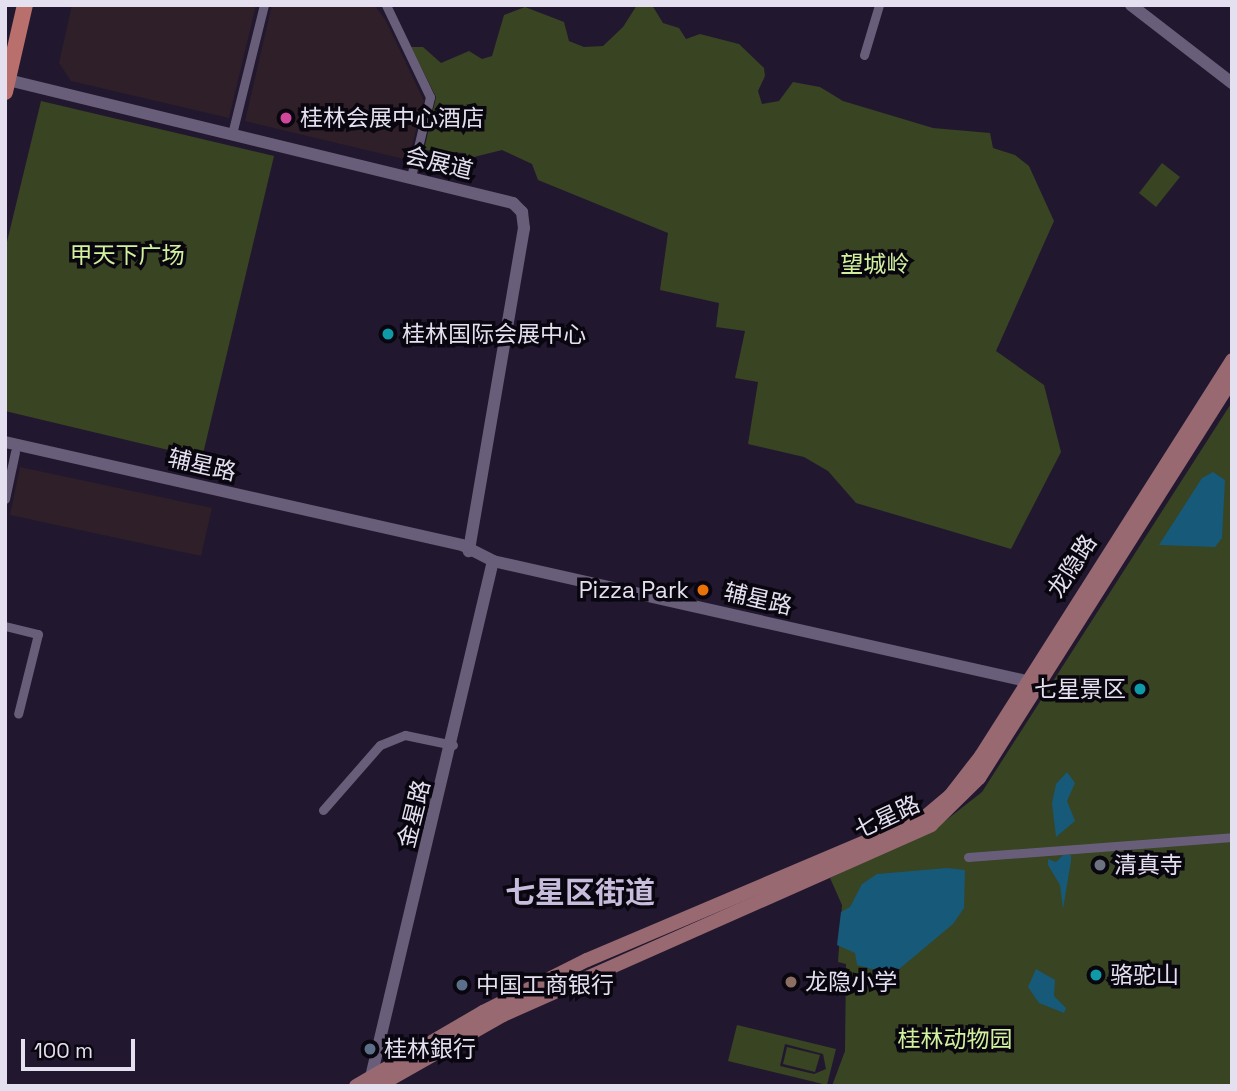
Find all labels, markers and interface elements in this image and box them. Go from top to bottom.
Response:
place label: 桂林会展中心酒店 [300,104,484,132]
marker: 桂林会展中心酒店 [278,110,294,126]
street label: 会展道 [402,141,476,185]
park label: 甲天下广场 [70,241,184,269]
park label: 望城岭 [841,250,909,278]
place label: 桂林国际会展中心 [402,320,586,348]
marker: 桂林国际会展中心 [380,326,396,342]
street label: 辅星路 [165,444,239,486]
street label: 龙隐路 [1042,530,1102,602]
place label: Pizza Park [579,576,689,604]
street label: 辅星路 [721,578,795,620]
marker: Pizza Park [695,582,711,598]
place label: 七星景区 [1034,675,1126,703]
marker: 七星景区 [1132,681,1148,697]
street label: 金星路 [392,777,436,851]
street label: 七星路 [850,790,924,844]
place label: 清真寺 [1114,851,1183,879]
marker: 清真寺 [1092,857,1108,873]
district label: 七星区街道 [505,875,655,911]
place label: 骆驼山 [1110,961,1179,989]
marker: 骆驼山 [1088,967,1104,983]
place label: 龙隐小学 [805,968,897,996]
place label: 中国工商银行 [476,971,614,999]
marker: 龙隐小学 [783,974,799,990]
marker: 中国工商银行 [454,977,470,993]
scale bar [24,1024,138,1068]
park label: 桂林动物园 [898,1025,1012,1053]
place label: 桂林銀行 [384,1035,476,1063]
text: 100 m [34,1037,93,1064]
marker: 桂林銀行 [362,1041,378,1057]

